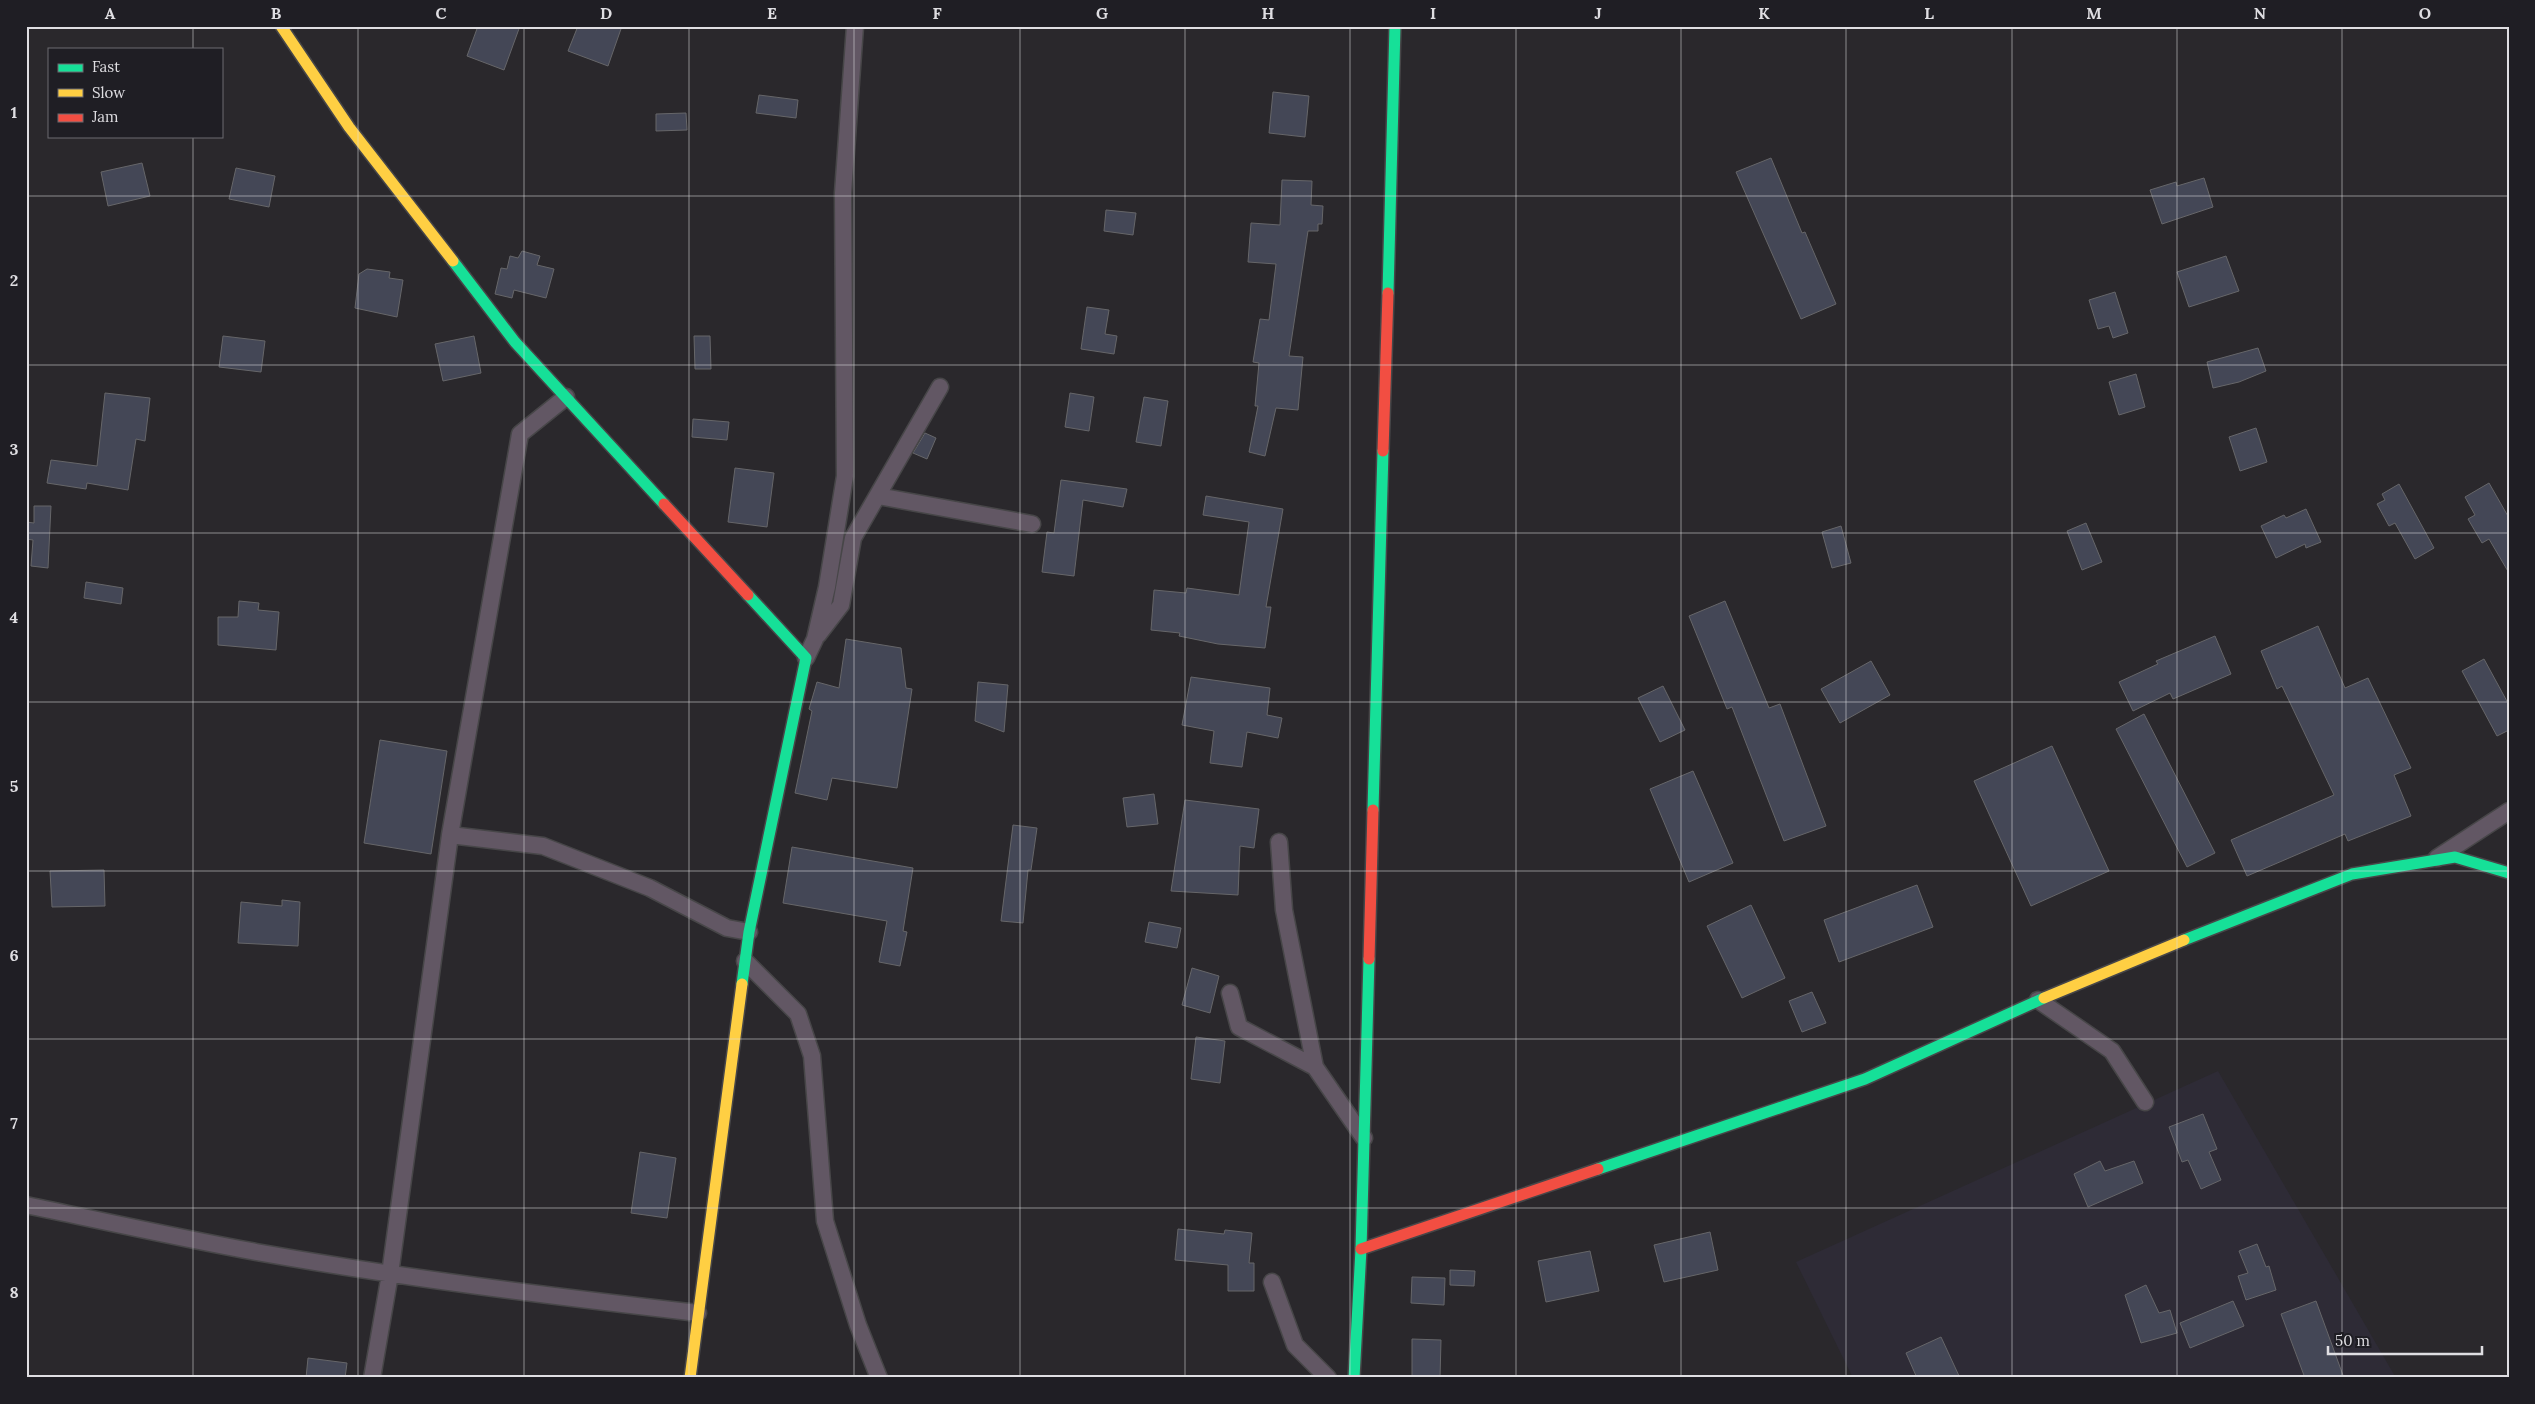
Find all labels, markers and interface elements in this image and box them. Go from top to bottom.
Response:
text: A [105,3,116,23]
text: B [271,3,282,23]
text: C [435,3,447,23]
text: D [600,3,612,23]
text: E [767,3,777,23]
text: F [932,3,942,23]
text: G [1096,3,1108,23]
text: H [1262,3,1275,23]
text: I [1430,3,1436,23]
text: J [1594,3,1602,23]
text: K [1758,3,1770,23]
text: L [1924,3,1934,23]
text: M [2086,3,2102,23]
text: N [2254,3,2266,23]
text: O [2419,3,2431,23]
legend [48,48,222,138]
text: Fast [92,57,120,76]
text: Slow [92,83,125,102]
text: 1 [11,102,17,122]
text: Jam [91,107,119,126]
text: 2 [10,270,18,290]
text: 3 [10,439,19,459]
text: 4 [10,607,19,627]
text: 5 [10,776,19,796]
text: 6 [9,945,19,965]
text: 7 [10,1113,18,1133]
text: 8 [9,1282,19,1302]
scale bar [2328,1324,2481,1356]
text: 50 m [2335,1331,2370,1350]

